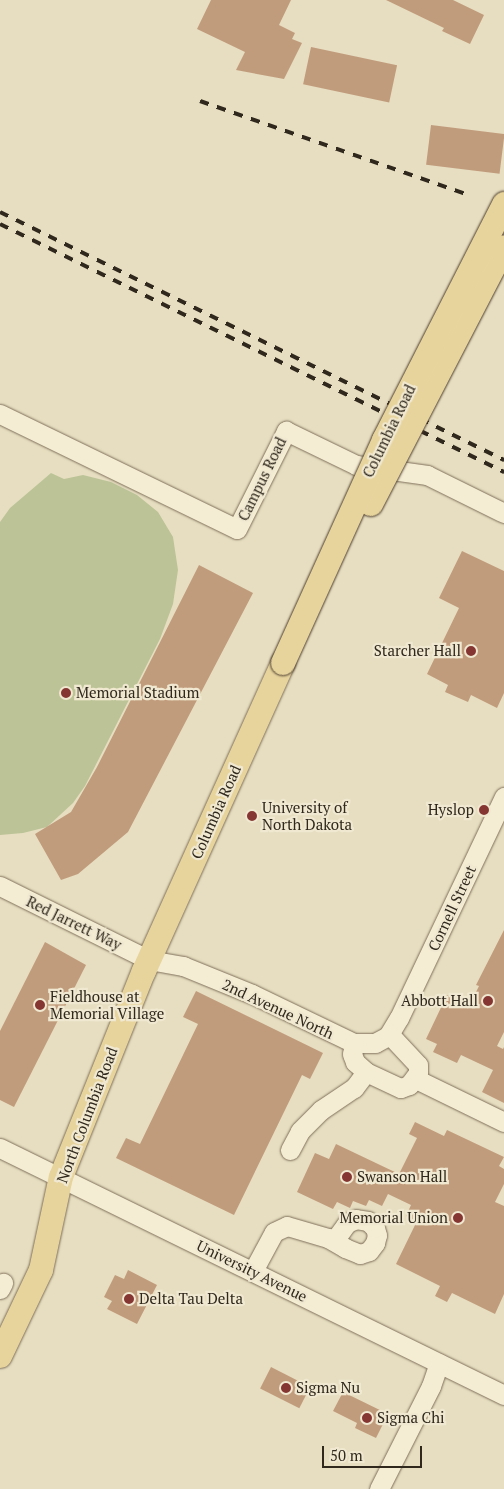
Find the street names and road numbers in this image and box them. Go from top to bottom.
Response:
street label: Columbia Road [359,382,419,480]
street label: Campus Road [234,434,290,524]
street label: Columbia Road [187,762,245,862]
street label: Cornell Street [424,862,480,954]
street label: Red Jarrett Way [24,892,124,954]
street label: 2nd Avenue North [219,975,337,1043]
street label: North Columbia Road [53,1045,121,1185]
street label: University Avenue [194,1236,310,1306]

